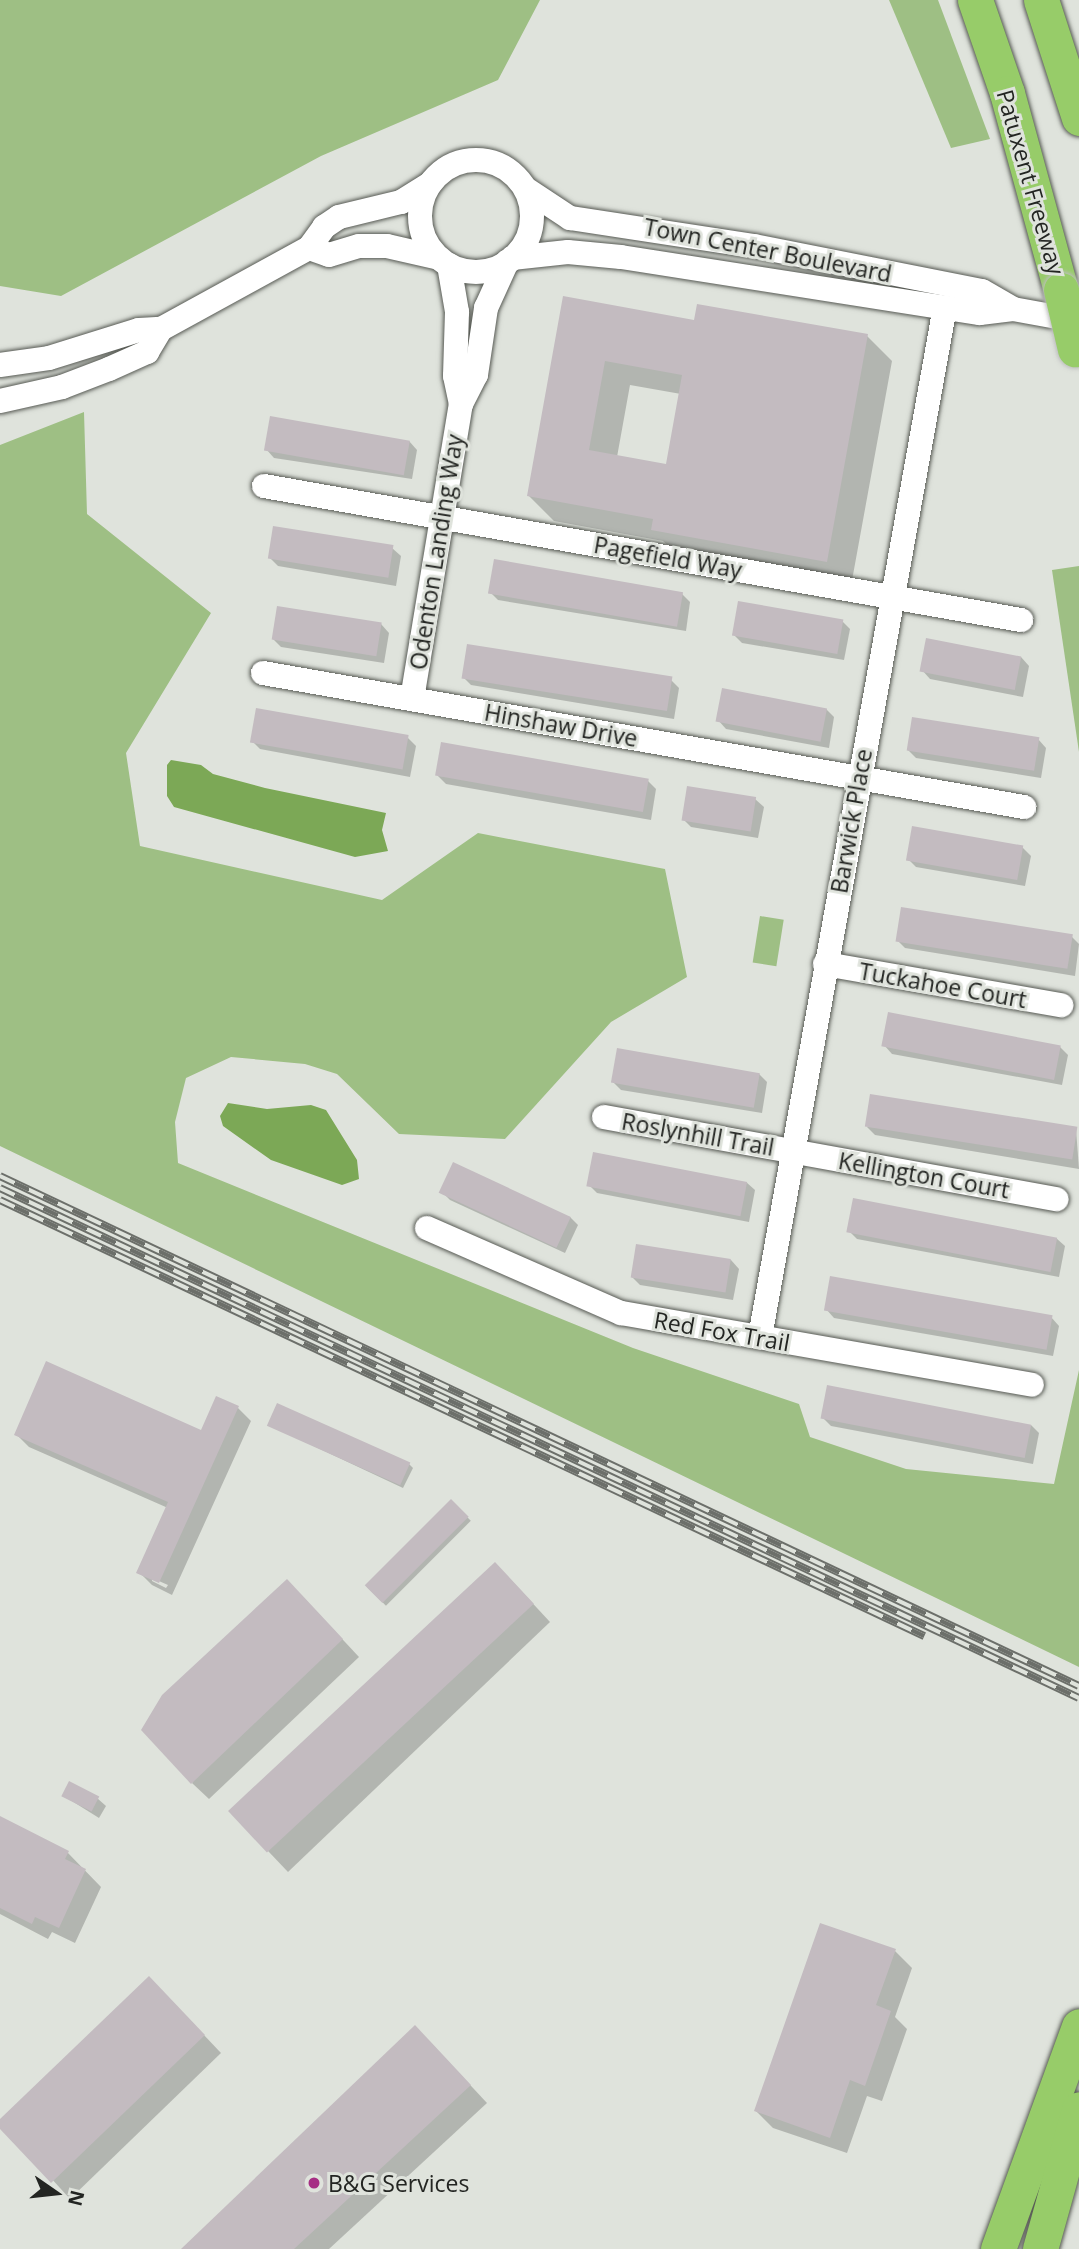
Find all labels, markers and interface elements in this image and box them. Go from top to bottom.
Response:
street label: Patuxent Freeway [991,86,1071,278]
street label: Town Center Boulevard [642,212,894,288]
street label: Odenton Landing Way [404,432,468,672]
street label: Pagefield Way [592,530,744,584]
street label: Hinshaw Drive [482,698,640,752]
street label: Barwick Place [825,747,877,895]
street label: Tuckahoe Court [857,957,1029,1013]
street label: Roslynhill Trail [620,1107,776,1161]
street label: Kellington Court [836,1146,1012,1204]
street label: Red Fox Trail [652,1305,792,1357]
north arrow [21,2158,91,2228]
place label: B&G Services [328,2169,469,2197]
marker: B&G Services [306,2175,322,2191]
text: N [62,2187,91,2209]

